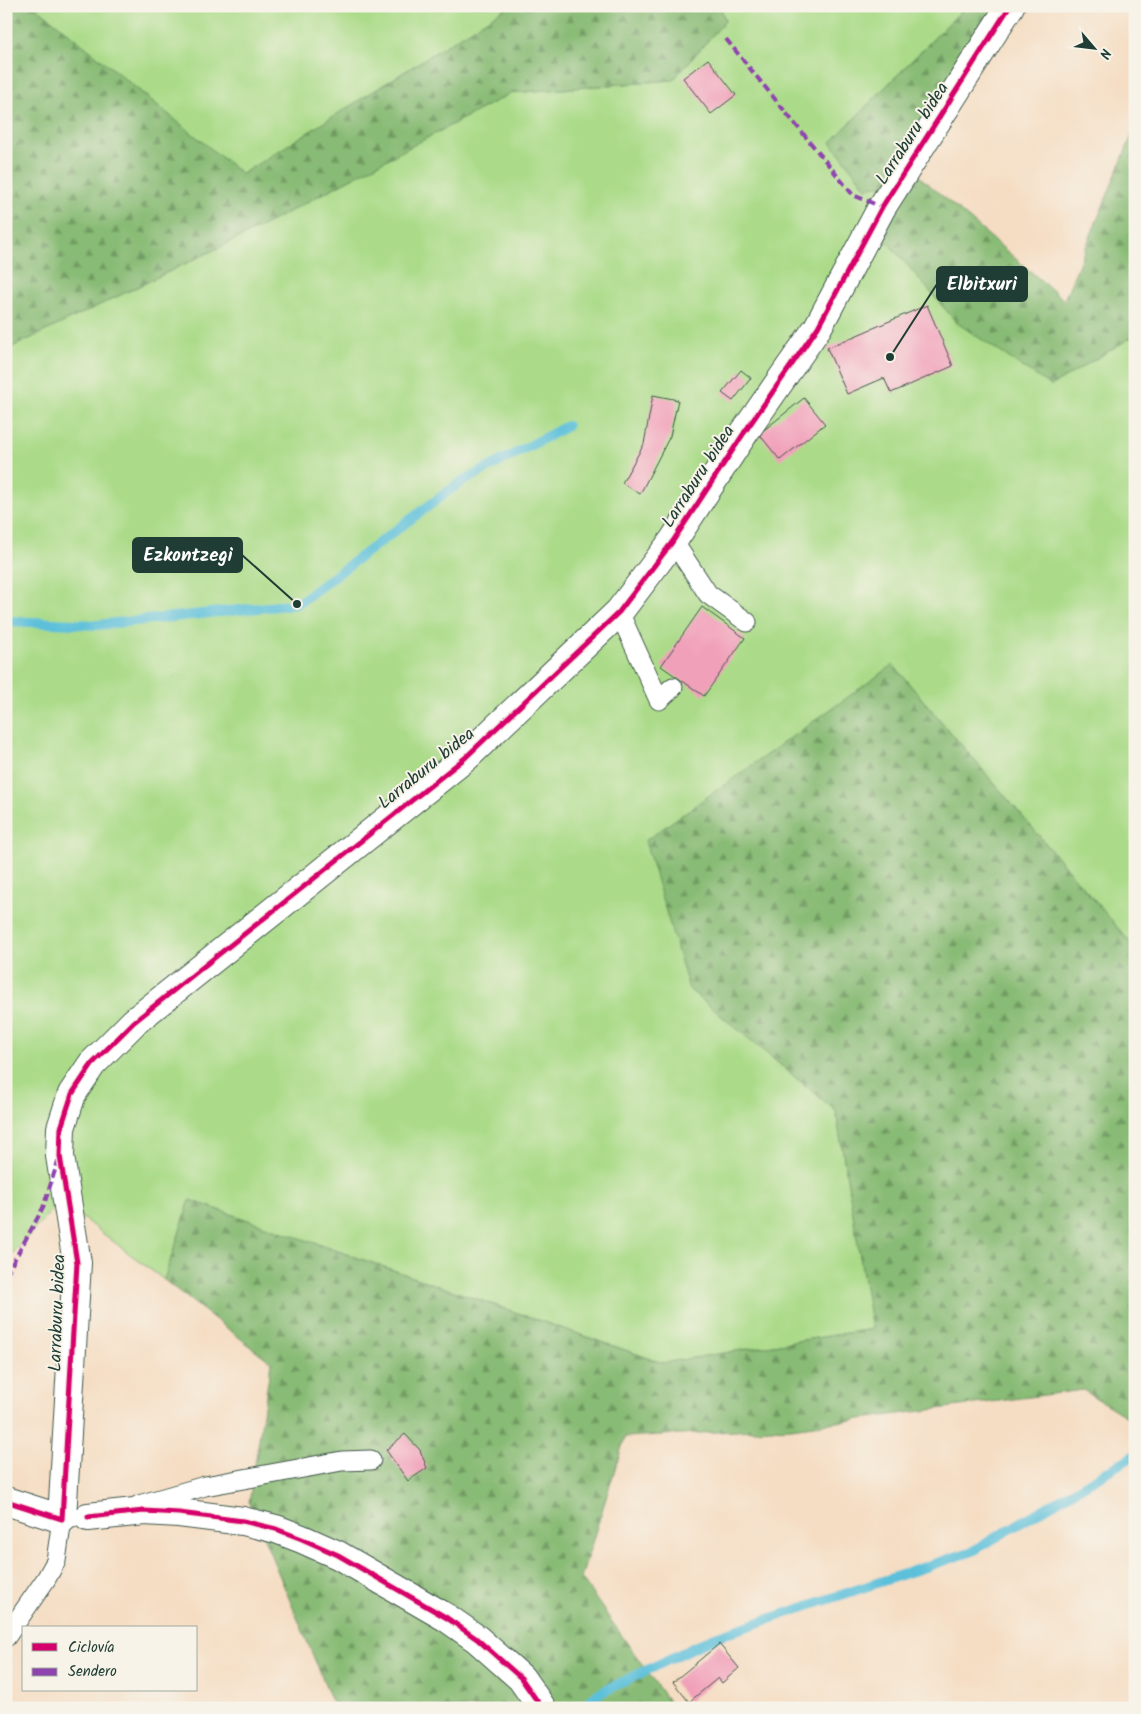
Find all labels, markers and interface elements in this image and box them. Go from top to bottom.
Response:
north arrow [1068,22,1118,72]
text: N [1093,45,1116,63]
street label: Larraburu bidea [869,77,957,191]
callout: Elbitxuri [937,267,1027,301]
text: Elbitxuri [947,270,1018,300]
street label: Larraburu bidea [655,420,743,534]
callout: Ezkontzegi [133,538,242,572]
text: Ezkontzegi [143,541,234,571]
street label: Larraburu bidea [372,721,482,817]
street label: Larraburu bidea [41,1254,75,1372]
legend [22,1626,198,1692]
text: Ciclovía [68,1636,115,1660]
text: Sendero [68,1660,117,1684]

